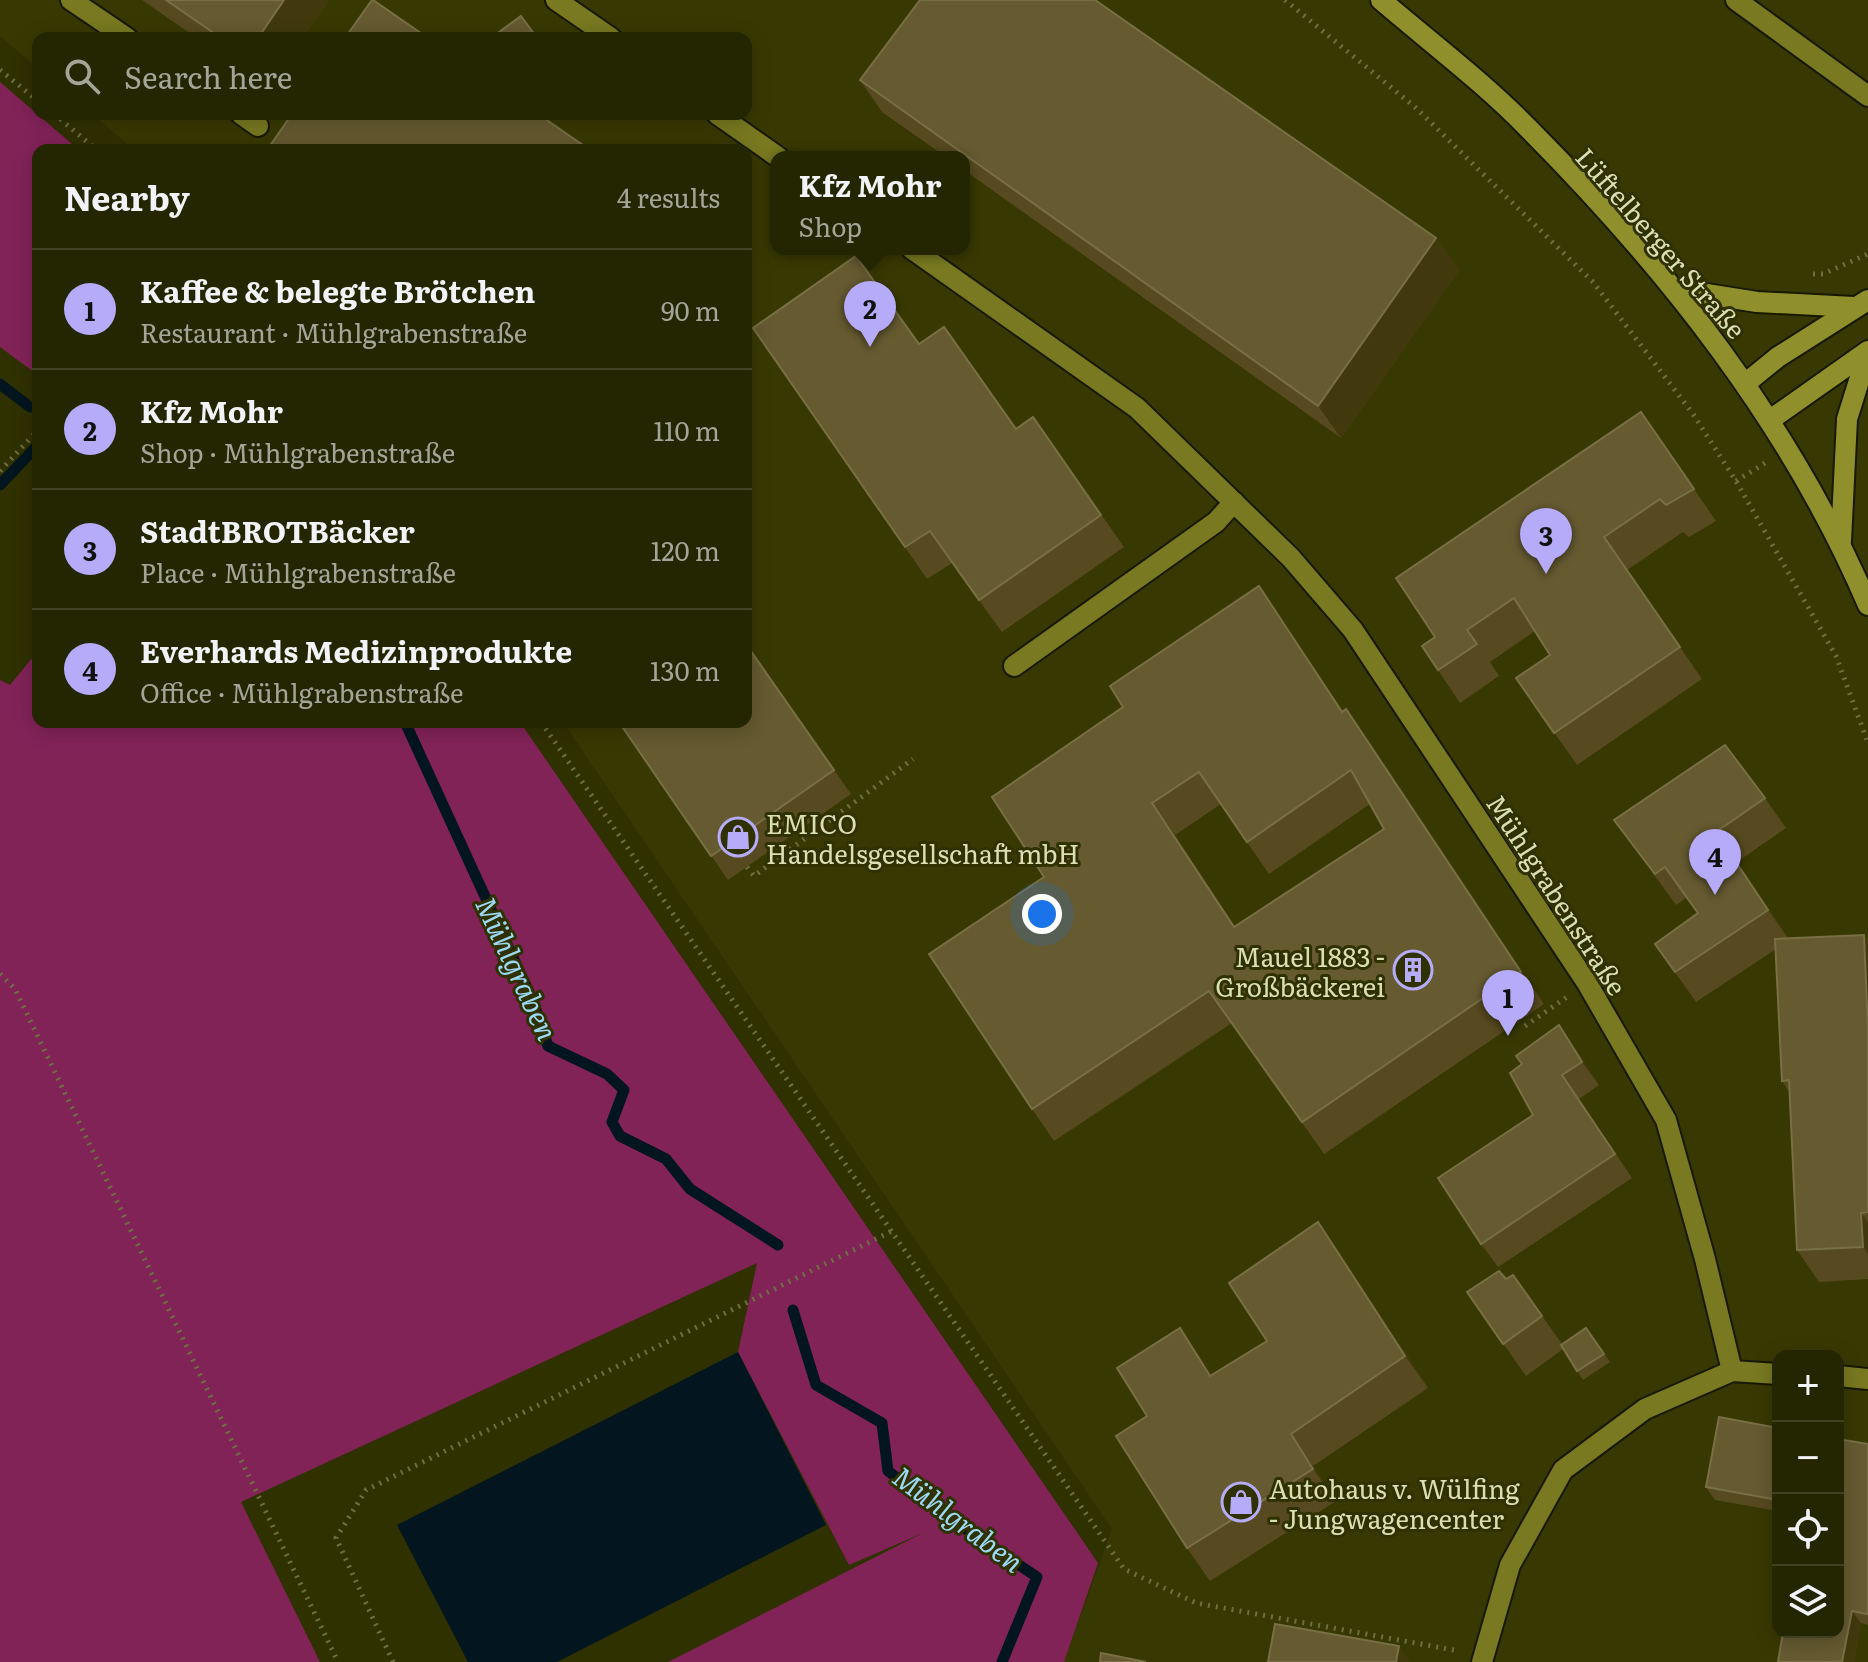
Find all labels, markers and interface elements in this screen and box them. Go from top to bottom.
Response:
search box [32,32,752,120]
icon: search [60,54,104,98]
text: Search here [124,54,292,98]
street label: Lüftelberger Straße [1568,138,1756,346]
popup [770,151,970,255]
text: Kfz Mohr [799,162,941,206]
text: Nearby [64,171,190,221]
text: 4 results [617,177,720,216]
text: Shop [799,206,862,245]
text: Kaffee & belegte Brötchen [140,268,535,312]
pin: 2 [844,281,896,347]
text: 1 [85,290,95,329]
text: 90 m [661,290,720,329]
text: Restaurant · Mühlgrabenstraße [140,312,527,351]
text: Kfz Mohr [140,388,283,432]
text: 2 [83,410,97,449]
text: 110 m [653,410,720,449]
text: Shop · Mühlgrabenstraße [140,432,455,471]
text: StadtBROTBäcker [140,508,415,552]
pin: 3 [1520,508,1572,574]
text: 3 [83,530,97,569]
text: 120 m [651,530,720,569]
text: Place · Mühlgrabenstraße [140,552,456,591]
text: Everhards Medizinprodukte [140,628,572,672]
text: 4 [82,650,98,689]
text: 130 m [650,650,720,689]
text: Office · Mühlgrabenstraße [140,672,464,711]
street label: Mühlgrabenstraße [1478,786,1638,1002]
place label: EMICO Handelsgesellschaft mbH [766,803,1079,872]
shop icon: EMICO Handelsgesellschaft mbH [717,816,759,858]
pin: 4 [1689,829,1741,895]
water label: Mühlgraben [466,889,570,1047]
your location [1022,894,1062,934]
place label: Mauel 1883 - Großbäckerei [1215,936,1385,1005]
building icon: Mauel 1883 - Großbäckerei [1392,949,1434,991]
pin: 1 [1482,970,1534,1036]
map controls [1772,1350,1844,1638]
button: + [1772,1350,1844,1422]
button: − [1772,1422,1844,1494]
water label: Mühlgraben [885,1455,1033,1581]
place label: Autohaus v. Wülfing - Jungwagencenter [1269,1468,1520,1537]
shop icon: Autohaus v. Wülfing - Jungwagencenter [1220,1481,1262,1523]
button: locate [1772,1494,1844,1566]
button: layers [1772,1566,1844,1638]

